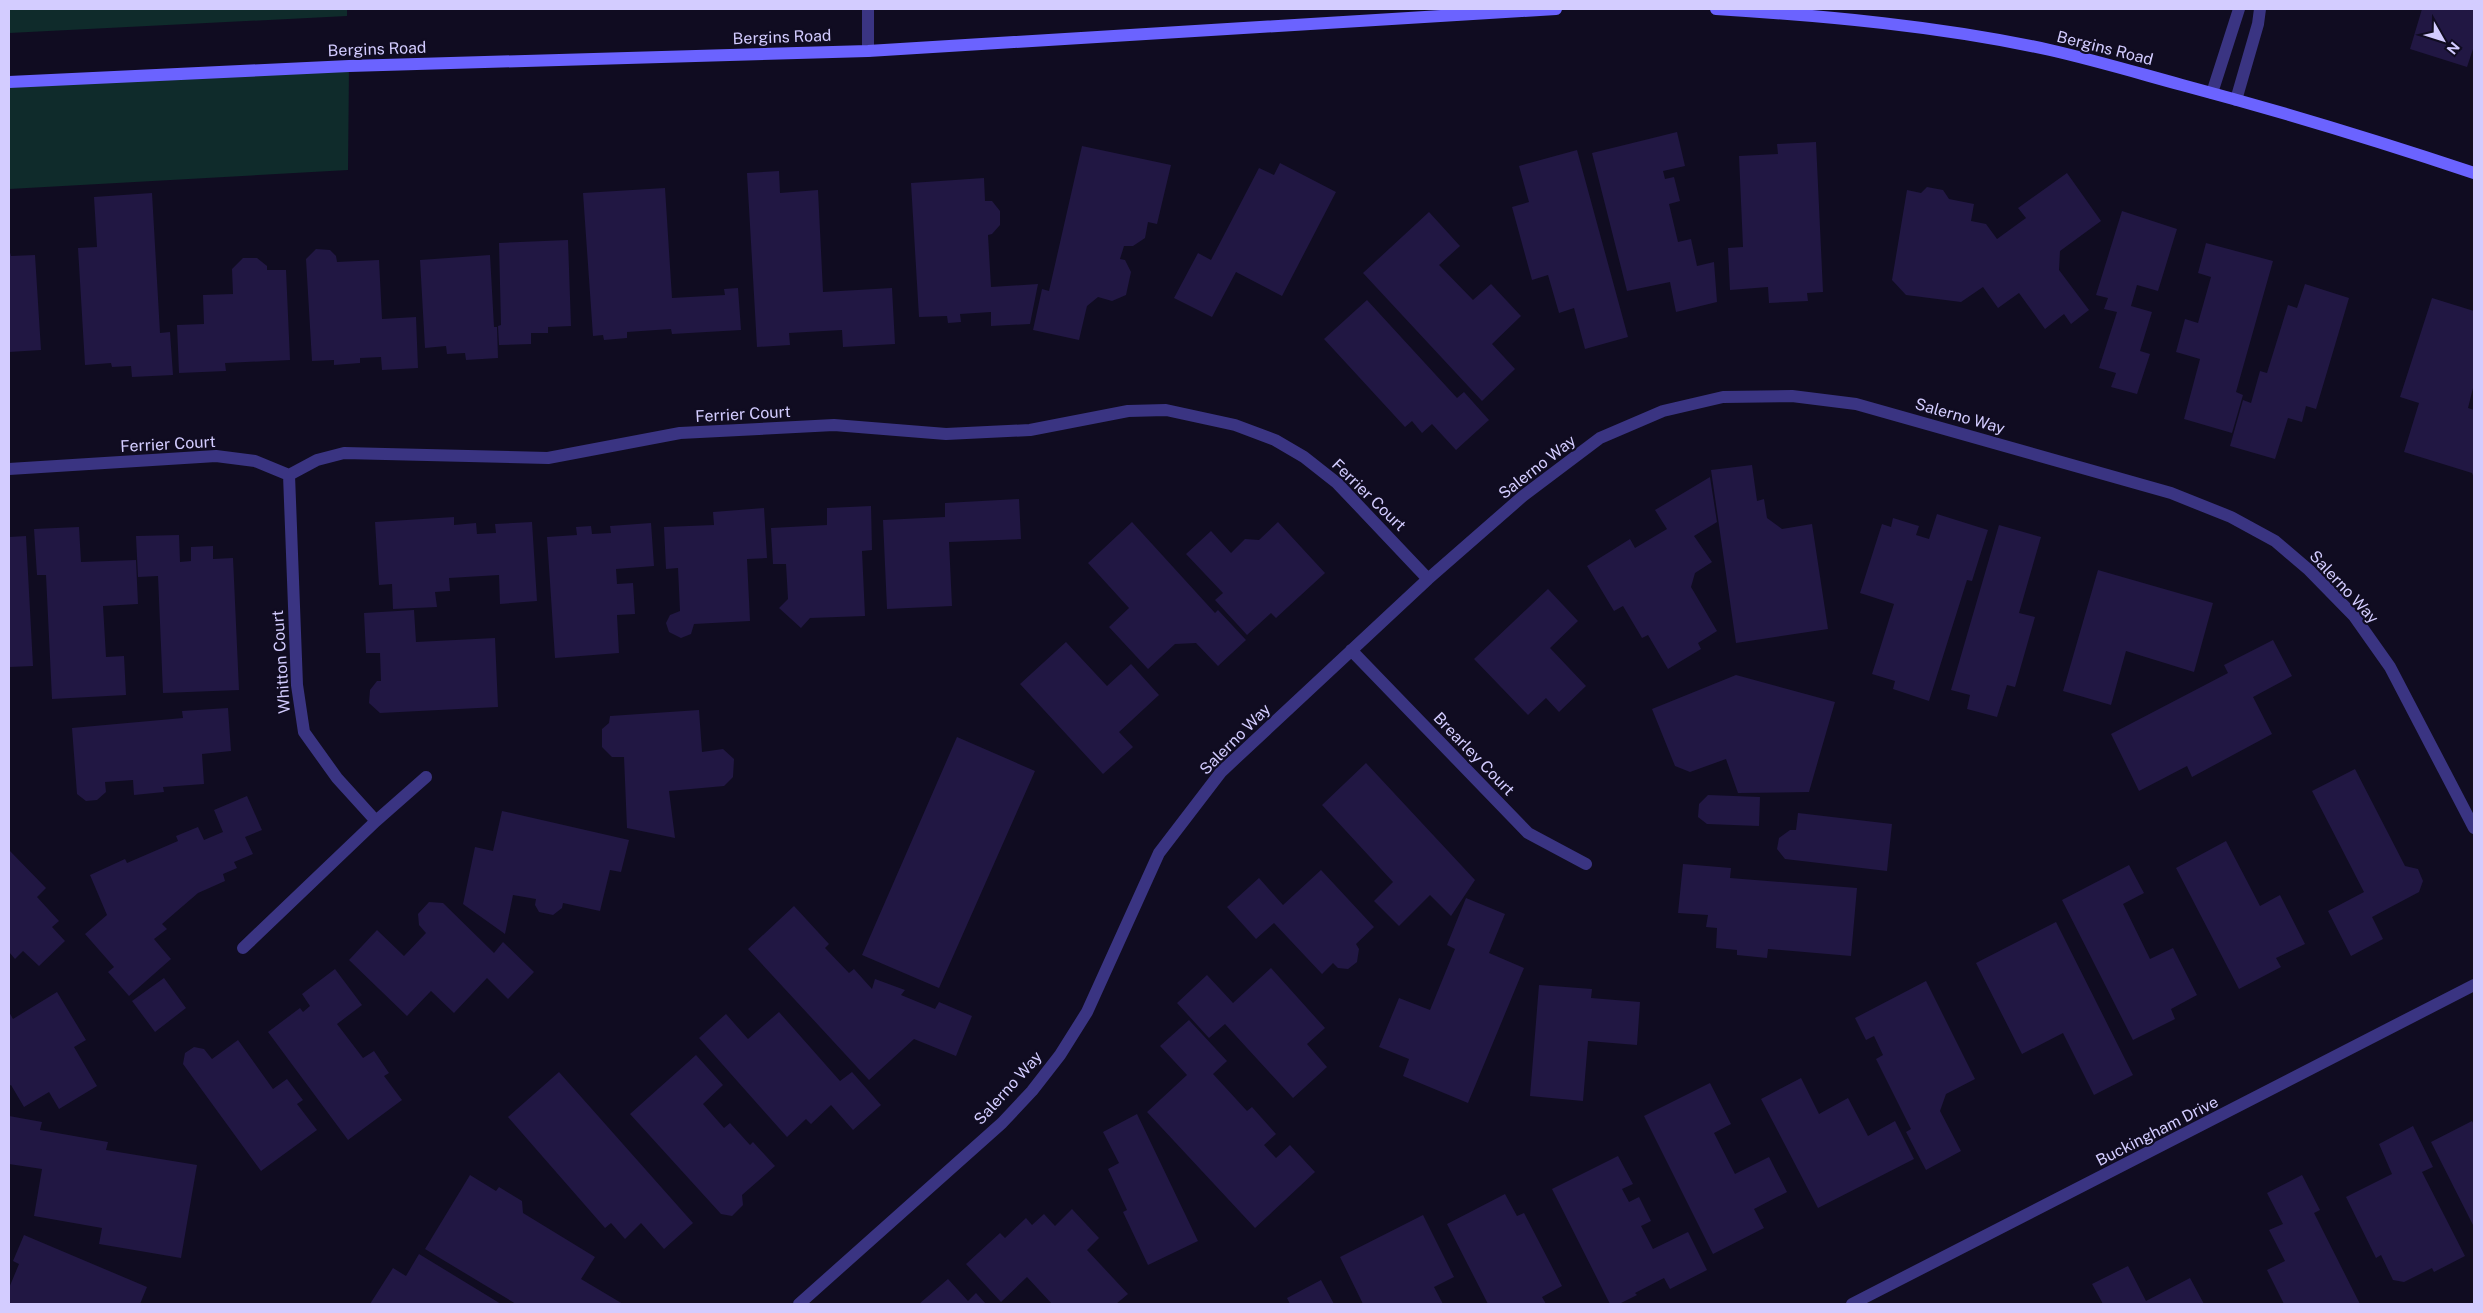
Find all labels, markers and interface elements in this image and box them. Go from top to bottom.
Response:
north arrow [2418,15,2468,65]
street label: Bergins Road [732,26,832,48]
street label: Bergins Road [2055,27,2155,69]
street label: Bergins Road [327,38,427,60]
text: N [2443,39,2463,57]
street label: Salerno Way [1913,394,2008,438]
street label: Ferrier Court [695,402,791,426]
street label: Salerno Way [1495,431,1580,503]
street label: Ferrier Court [120,432,216,456]
street label: Ferrier Court [1328,455,1410,535]
street label: Salerno Way [2305,547,2383,628]
street label: Whitton Court [268,610,294,714]
street label: Salerno Way [1196,699,1275,778]
street label: Brearley Court [1430,708,1518,800]
street label: Salerno Way [970,1047,1046,1129]
street label: Buckingham Drive [2093,1092,2221,1170]

